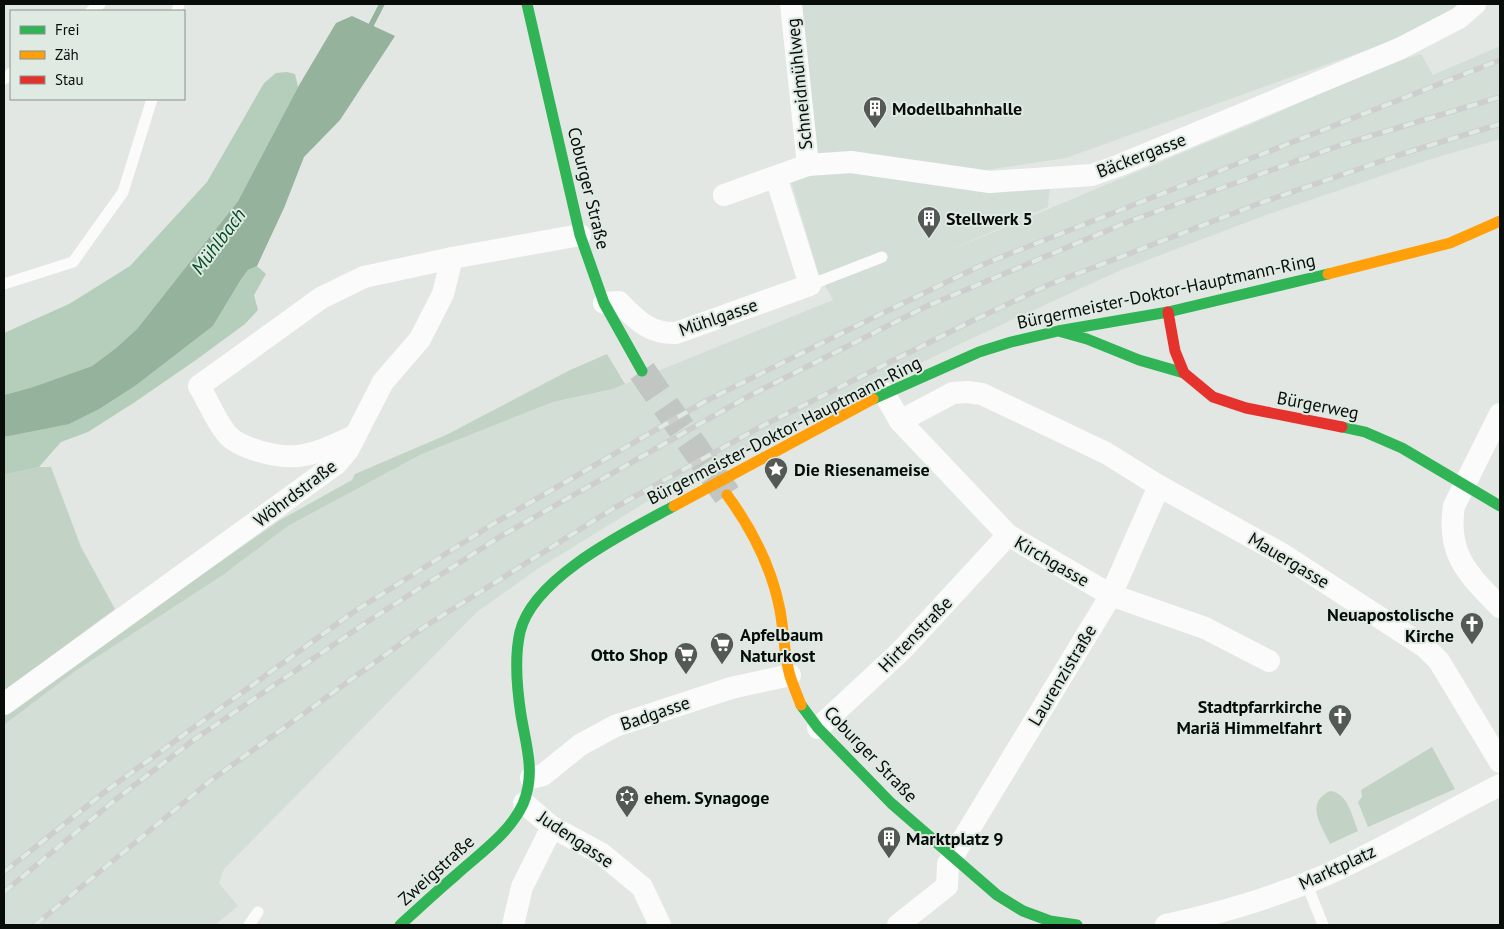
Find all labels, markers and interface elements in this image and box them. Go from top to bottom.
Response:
legend [10,10,185,100]
street label: Schneidmühlweg [781,17,817,151]
text: Frei [55,20,80,39]
text: Zäh [55,45,79,64]
text: Stau [55,70,84,89]
building icon: Modellbahnhalle [862,95,888,129]
place label: Modellbahnhalle [892,97,1022,120]
street label: Coburger Straße [563,125,615,251]
street label: Bäckergasse [1093,127,1189,183]
water label: Mühlbach [185,203,251,279]
building icon: Stellwerk 5 [916,205,942,239]
place label: Stellwerk 5 [946,207,1033,230]
street label: Bürgermeister-Doktor-Hauptmann-Ring [1015,248,1317,334]
street label: Mühlgasse [676,293,760,341]
street label: Bürgermeister-Doktor-Hauptmann-Ring [643,351,925,509]
street label: Bürgerweg [1275,386,1361,424]
street label: Wöhrdstraße [249,454,341,532]
place icon: Die Riesenameise [763,456,789,490]
place label: Die Riesenameise [794,458,930,481]
street label: Mauergasse [1244,527,1334,593]
street label: Kirchgasse [1010,530,1094,592]
street label: Hirtenstraße [873,591,957,677]
place label: Neuapostolische Kirche [1327,603,1454,647]
church icon: Neuapostolische Kirche [1459,611,1485,645]
street label: Laurenzistraße [1023,620,1101,730]
place label: Apfelbaum Naturkost [740,623,823,667]
supermarket icon: Apfelbaum Naturkost [709,631,735,665]
supermarket icon: Otto Shop [673,641,699,675]
place label: Otto Shop [591,643,668,666]
street label: Badgasse [617,690,693,736]
place label: Stadtpfarrkirche Mariä Himmelfahrt [1176,695,1323,739]
street label: Coburger Straße [819,701,923,807]
church icon: Stadtpfarrkirche Mariä Himmelfahrt [1327,703,1353,737]
synagogue icon: ehem. Synagoge [614,784,640,818]
place label: ehem. Synagoge [644,786,769,809]
street label: Judengasse [533,805,618,873]
building icon: Marktplatz 9 [876,825,902,859]
place label: Marktplatz 9 [906,827,1003,850]
street label: Zweigstraße [393,830,479,910]
street label: Marktplatz [1295,839,1379,895]

